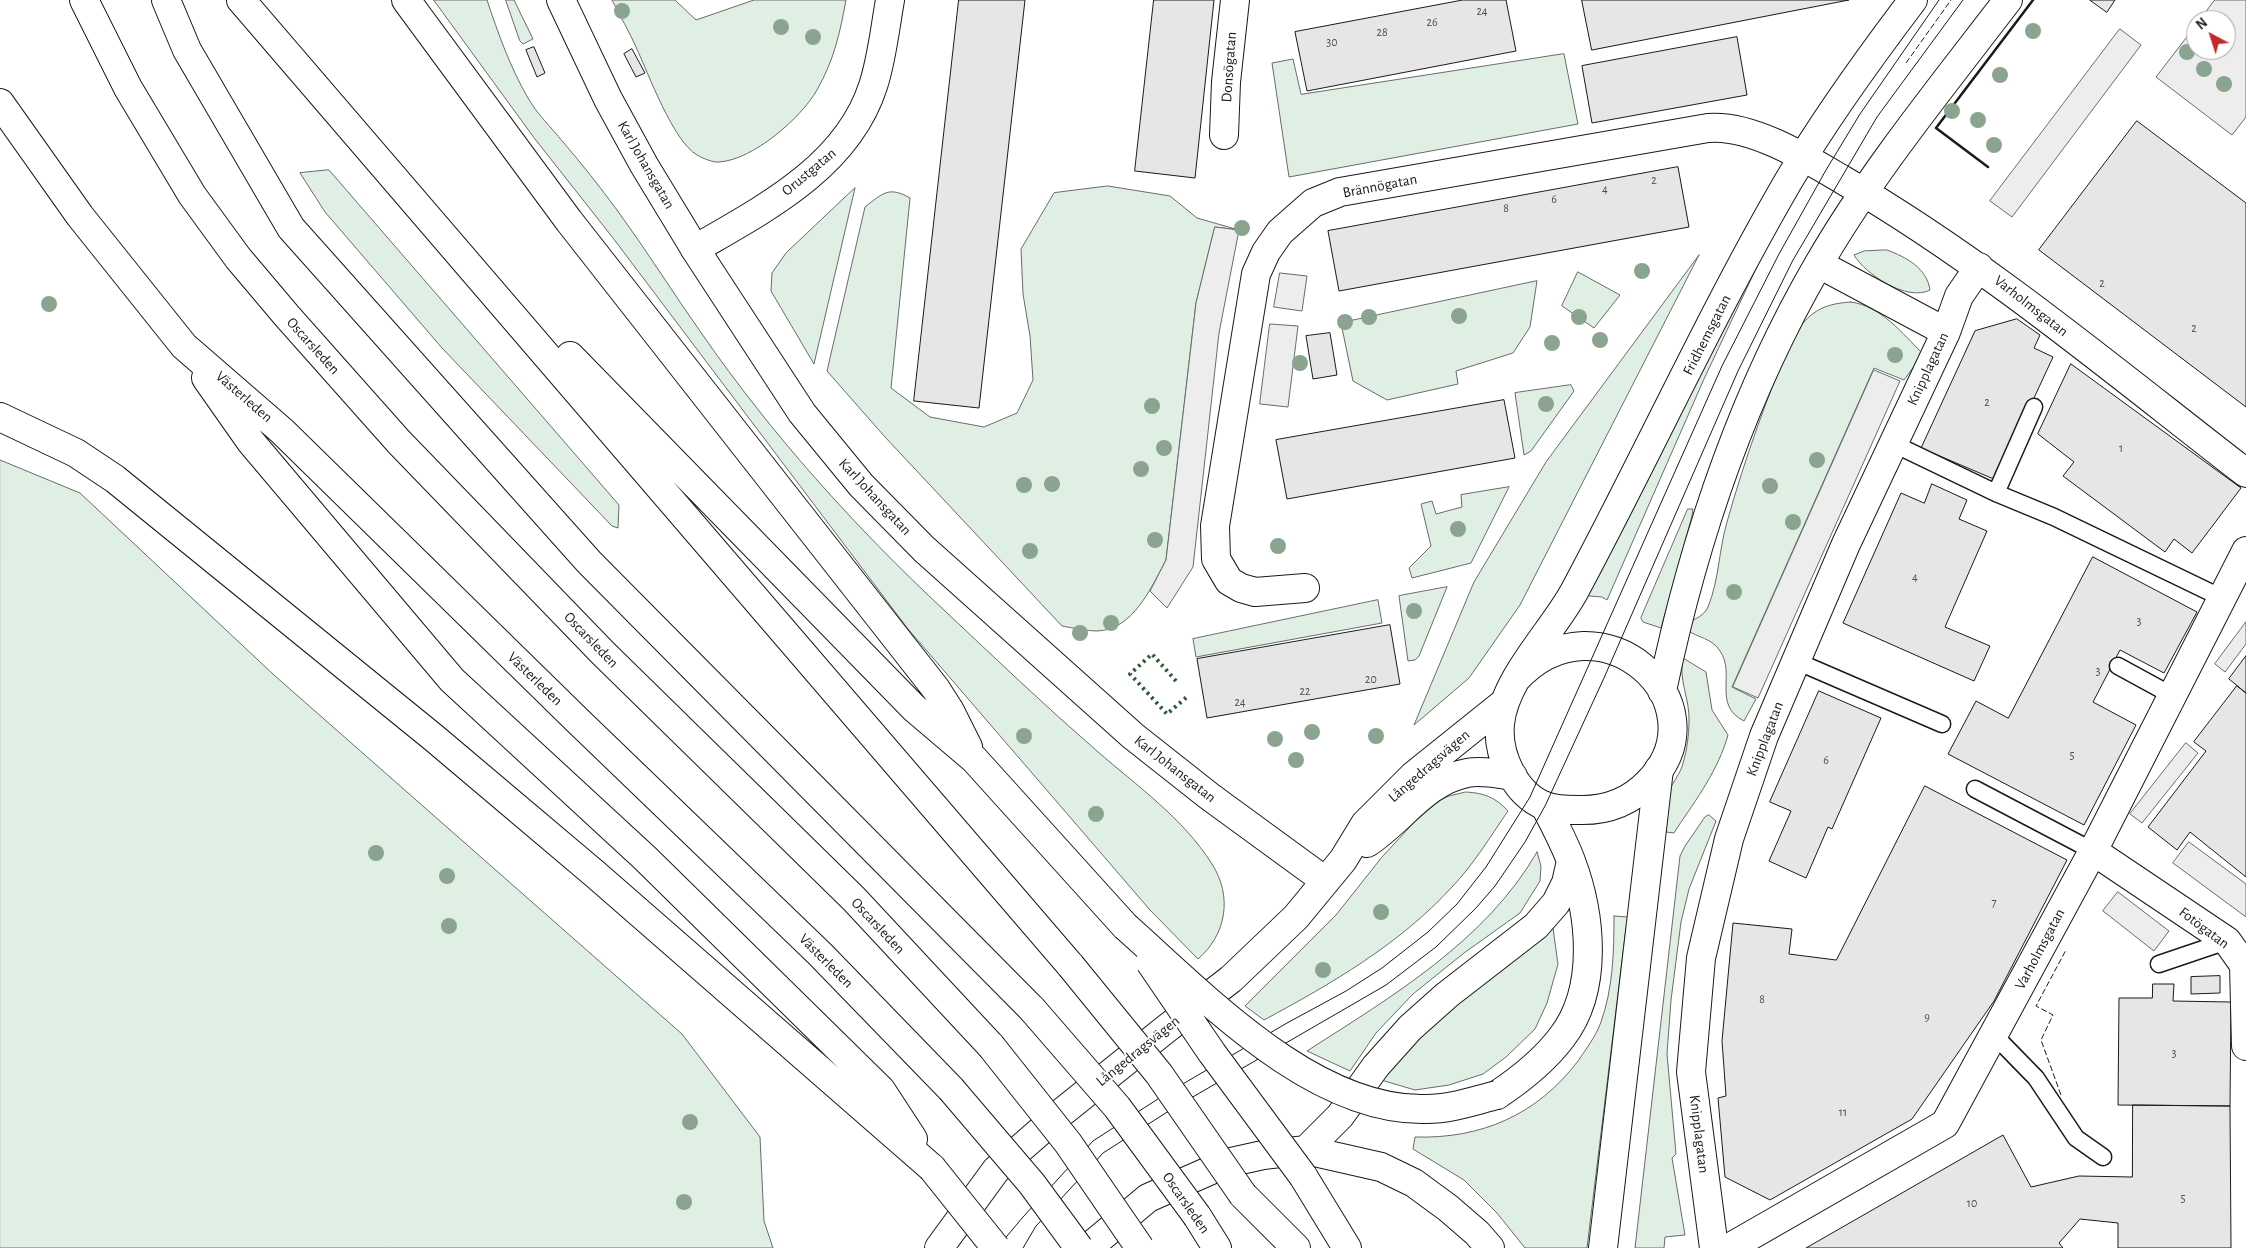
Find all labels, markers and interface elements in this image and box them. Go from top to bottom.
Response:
house number: 24 [1476,4,1488,18]
north arrow [2186,10,2236,60]
house number: 26 [1426,15,1438,29]
text: N [2194,16,2210,33]
house number: 28 [1376,25,1388,39]
street label: Donsögatan [1218,31,1240,103]
house number: 30 [1326,35,1338,49]
street label: Karl Johansgatan [614,118,678,212]
street label: Orustgatan [778,144,840,200]
street label: Brännögatan [1341,170,1419,202]
house number: 2 [1651,173,1657,187]
house number: 4 [1602,182,1608,196]
house number: 6 [1551,192,1557,206]
house number: 8 [1503,201,1509,215]
street label: Varholmsgatan [1990,271,2072,341]
house number: 2 [2099,276,2105,290]
street label: Fridhemsgatan [1679,292,1735,378]
street label: Oscarsleden [283,314,343,378]
house number: 2 [2191,321,2197,335]
street label: Knipplagatan [1903,330,1953,408]
street label: Västerleden [212,367,276,427]
house number: 2 [1984,395,1990,409]
house number: 1 [2119,441,2123,455]
street label: Karl Johansgatan [835,455,915,539]
house number: 4 [1912,570,1918,584]
street label: Oscarsleden [560,608,622,672]
house number: 3 [2137,614,2141,628]
street label: Västerleden [504,648,566,710]
house number: 3 [2096,664,2100,678]
house number: 20 [1365,672,1377,686]
house number: 22 [1300,684,1310,698]
house number: 24 [1234,695,1246,709]
street label: Knipplagatan [1743,699,1787,779]
street label: Långedragsvägen [1385,726,1473,806]
street label: Karl Johansgatan [1131,731,1219,807]
house number: 5 [2069,748,2075,762]
house number: 6 [1823,753,1829,767]
street label: Oscarsleden [847,894,909,958]
house number: 7 [1991,895,1997,909]
street label: Fotögatan [2175,903,2233,953]
street label: Varholmsgatan [2011,905,2069,993]
street label: Västerleden [795,930,857,992]
house number: 8 [1759,992,1765,1006]
house number: 9 [1924,1010,1930,1024]
street label: Långedragsvägen [1093,1012,1183,1090]
house number: 3 [2172,1046,2176,1060]
street label: Knipplagatan [1685,1094,1713,1174]
house number: 11 [1839,1105,1847,1119]
street label: Oscarsleden [1158,1169,1214,1237]
house number: 5 [2180,1191,2186,1205]
house number: 10 [1967,1196,1977,1210]

